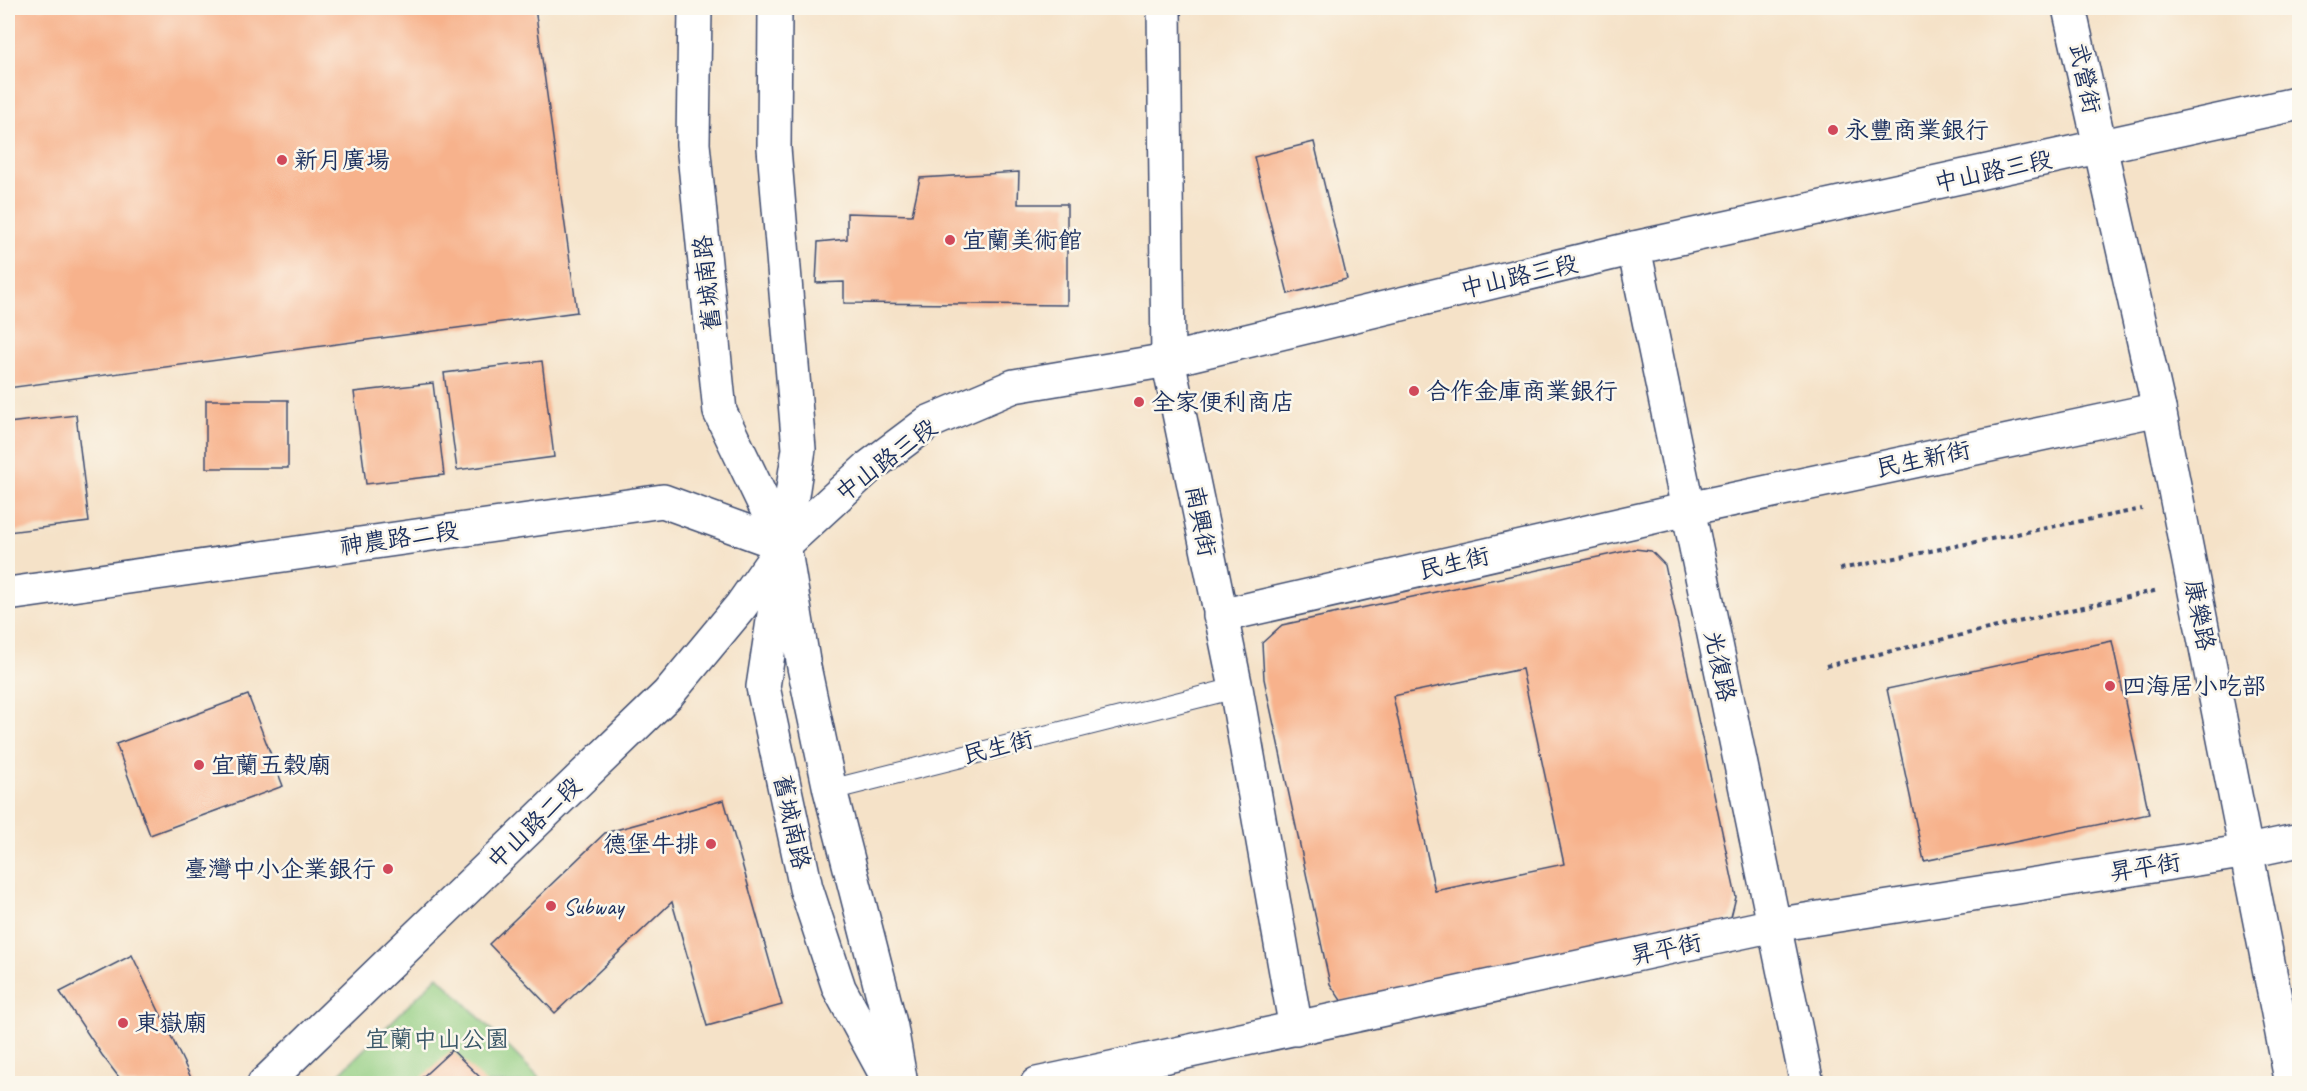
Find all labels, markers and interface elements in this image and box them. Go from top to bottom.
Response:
street label: 武營街 [2063,40,2107,116]
place label: 永豐商業銀行 [1845,115,1989,145]
marker: 永豐商業銀行 [1826,123,1840,137]
street label: 中山路三段 [1931,144,2055,198]
place label: 新月廣場 [294,145,390,175]
marker: 新月廣場 [275,153,289,167]
place label: 宜蘭美術館 [962,225,1082,255]
marker: 宜蘭美術館 [943,233,957,247]
street label: 舊城南路 [687,234,727,332]
street label: 中山路三段 [1457,248,1581,304]
place label: 合作金庫商業銀行 [1426,376,1618,406]
marker: 合作金庫商業銀行 [1407,384,1421,398]
place label: 全家便利商店 [1151,387,1295,417]
marker: 全家便利商店 [1132,395,1146,409]
street label: 中山路三段 [829,412,943,508]
street label: 民生新街 [1873,434,1973,484]
street label: 南興街 [1179,483,1223,559]
street label: 神農路二段 [337,515,461,561]
street label: 民生街 [1416,540,1492,586]
street label: 康樂路 [2178,577,2222,653]
street label: 光復路 [1698,628,1742,704]
place label: 四海居小吃部 [2122,671,2266,701]
marker: 四海居小吃部 [2103,679,2117,693]
street label: 民生街 [959,724,1037,770]
place label: 宜蘭五穀廟 [211,750,331,780]
marker: 宜蘭五穀廟 [192,758,206,772]
street label: 中山路二段 [480,771,588,875]
street label: 舊城南路 [767,772,817,872]
place label: 德堡牛排 [603,829,699,859]
marker: 德堡牛排 [704,837,718,851]
street label: 昇平街 [2107,847,2183,887]
place label: 臺灣中小企業銀行 [184,854,376,884]
marker: 臺灣中小企業銀行 [381,862,395,876]
place label: Subway [563,891,625,921]
marker: Subway [544,899,558,913]
street label: 昇平街 [1628,927,1704,971]
place label: 東嶽廟 [135,1008,207,1038]
marker: 東嶽廟 [116,1016,130,1030]
park label: 宜蘭中山公園 [365,1024,509,1054]

